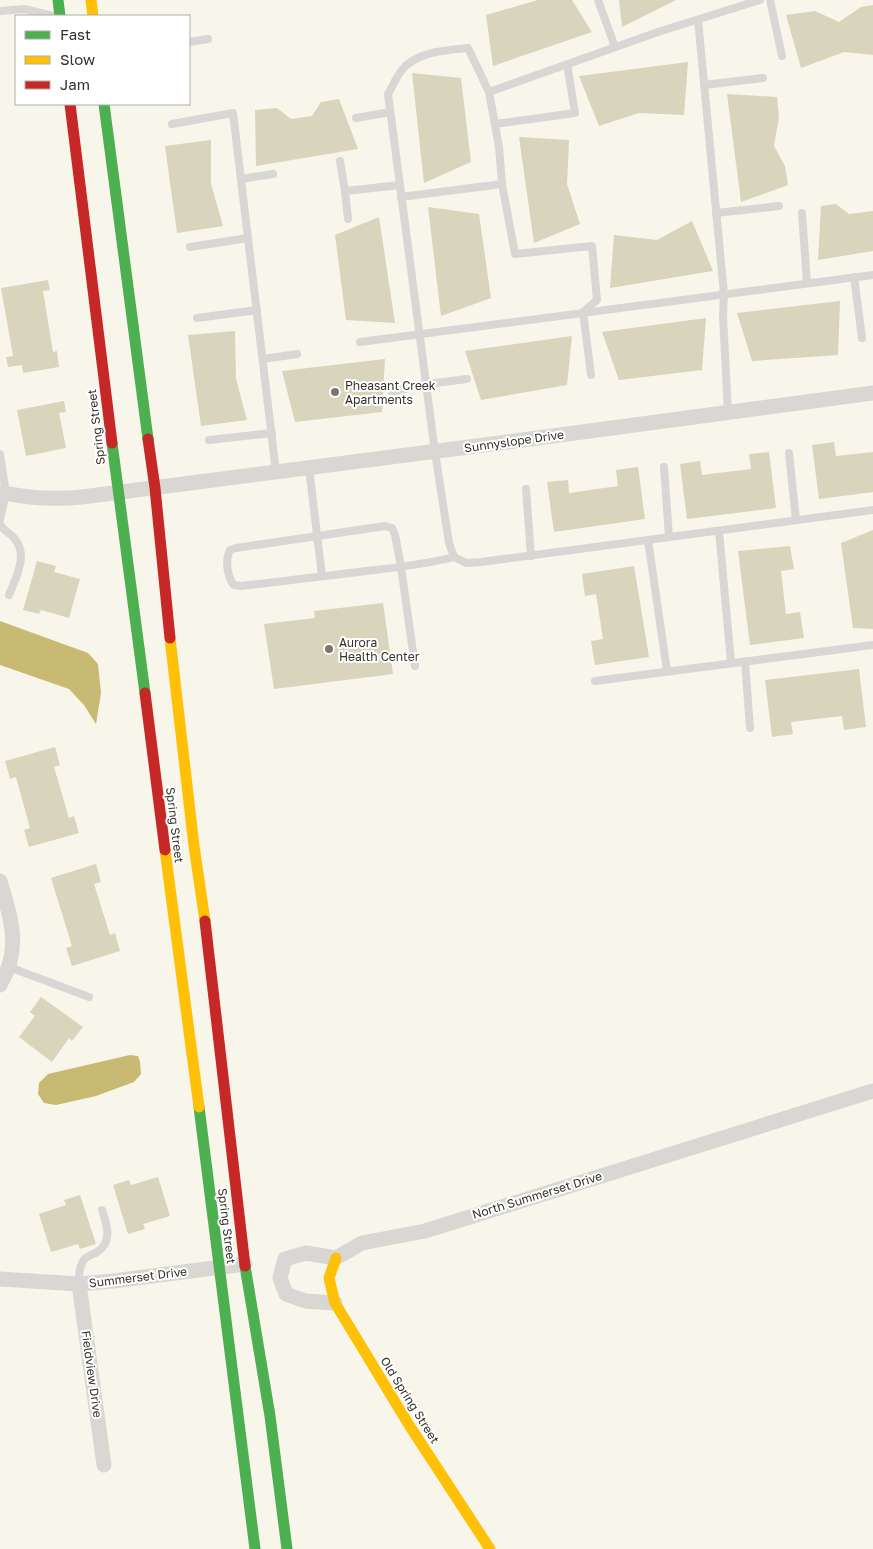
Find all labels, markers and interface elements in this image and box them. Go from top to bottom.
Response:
legend [15,15,190,105]
text: Fast [60,25,91,43]
text: Slow [60,50,95,68]
text: Jam [60,75,90,93]
place label: Pheasant Creek Apartments [345,378,436,407]
marker: Pheasant Creek Apartments [329,386,341,398]
street label: Spring Street [84,388,108,466]
street label: Sunnyslope Drive [463,427,565,455]
place label: Aurora Health Center [339,635,420,664]
marker: Aurora Health Center [323,643,335,655]
street label: Spring Street [163,786,187,864]
street label: North Summerset Drive [470,1168,604,1222]
street label: Spring Street [215,1187,239,1265]
street label: Summerset Drive [88,1264,188,1290]
street label: Fieldview Drive [78,1330,106,1418]
street label: Old Spring Street [377,1354,443,1446]

